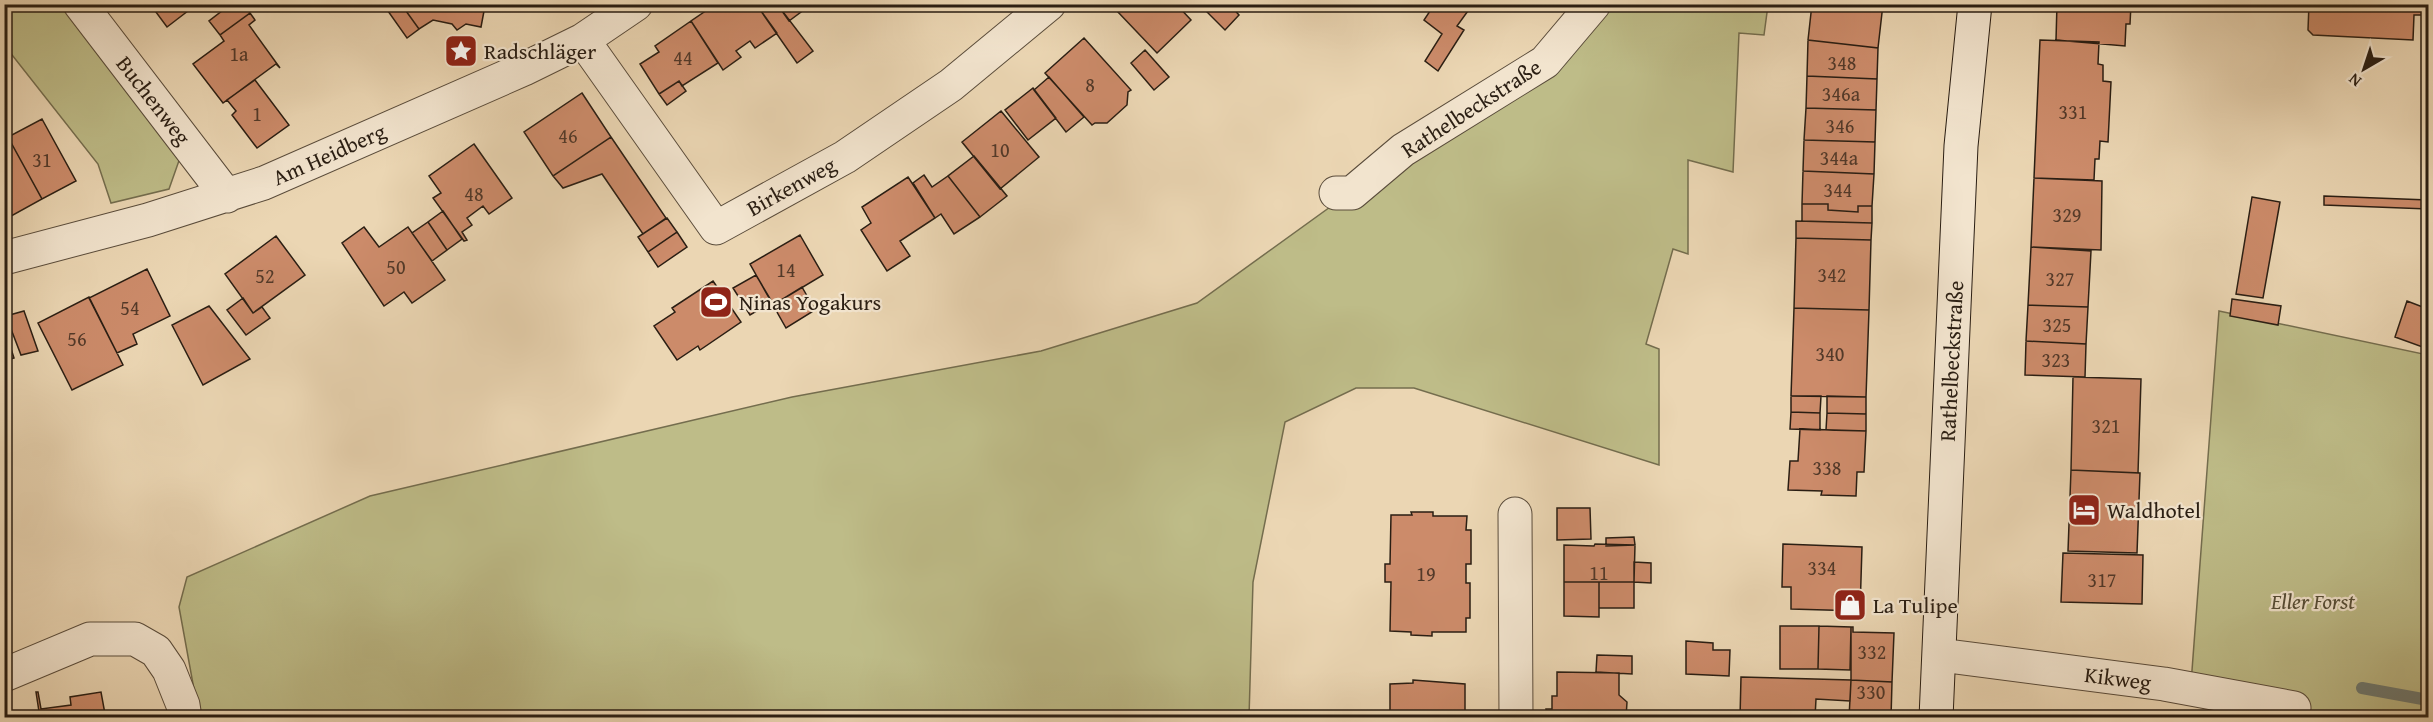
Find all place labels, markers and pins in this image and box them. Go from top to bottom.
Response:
place icon: Radschläger [443,33,479,69]
place label: Radschläger [484,35,596,67]
sports icon: Ninas Yogakurs [698,284,734,320]
place label: Ninas Yogakurs [739,286,881,318]
hotel icon: Waldhotel [2066,492,2102,528]
place label: Waldhotel [2107,494,2201,526]
shop icon: La Tulipe [1832,587,1868,623]
place label: La Tulipe [1873,589,1958,621]

